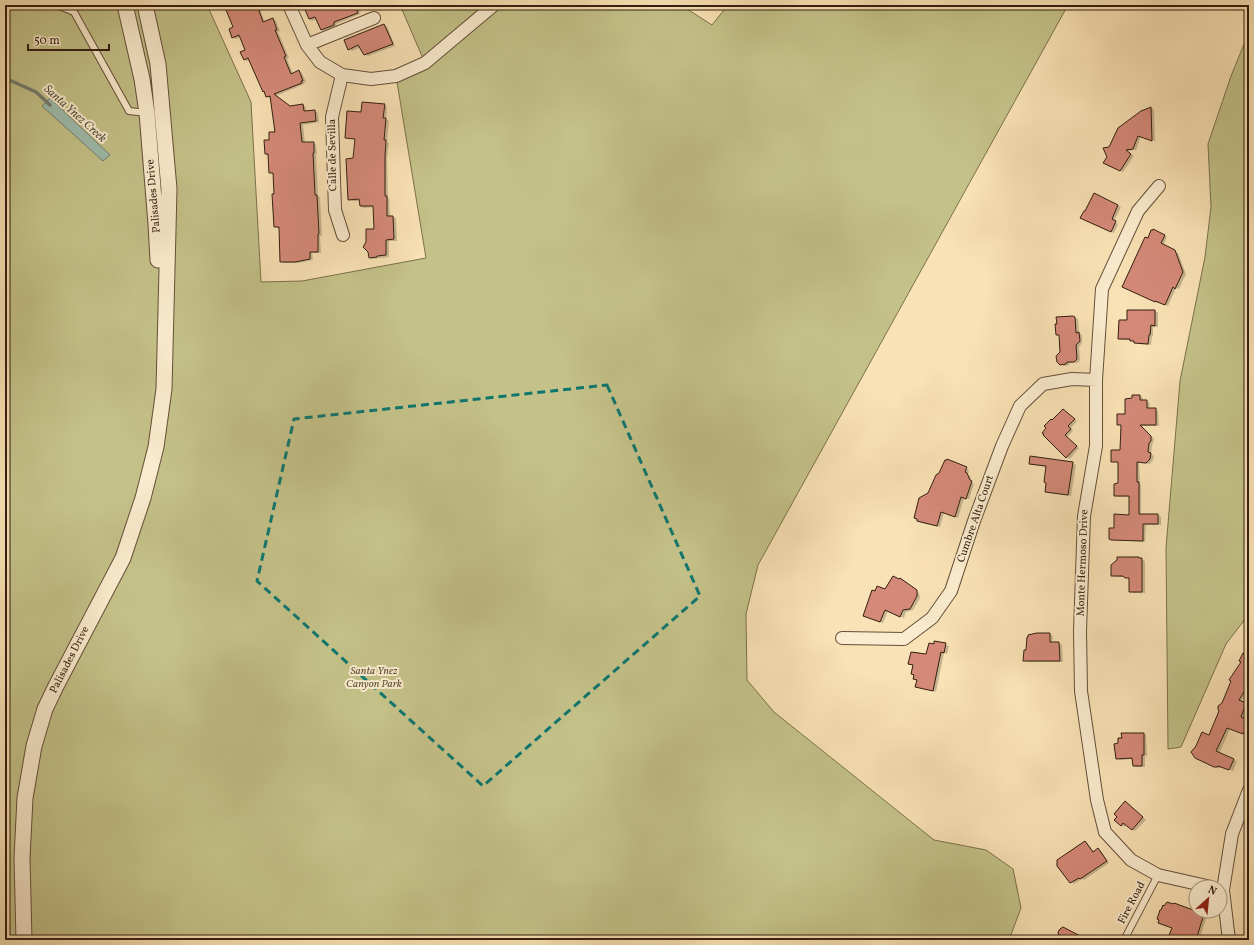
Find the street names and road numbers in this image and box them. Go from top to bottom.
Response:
street label: Calle de Sevilla [325,118,341,191]
street label: Palisades Drive [143,159,165,233]
street label: Cumbre Alta Court [954,473,998,565]
street label: Monte Hermoso Drive [1074,509,1092,617]
street label: Palisades Drive [47,624,93,696]
street label: Fire Road [1115,879,1149,927]

